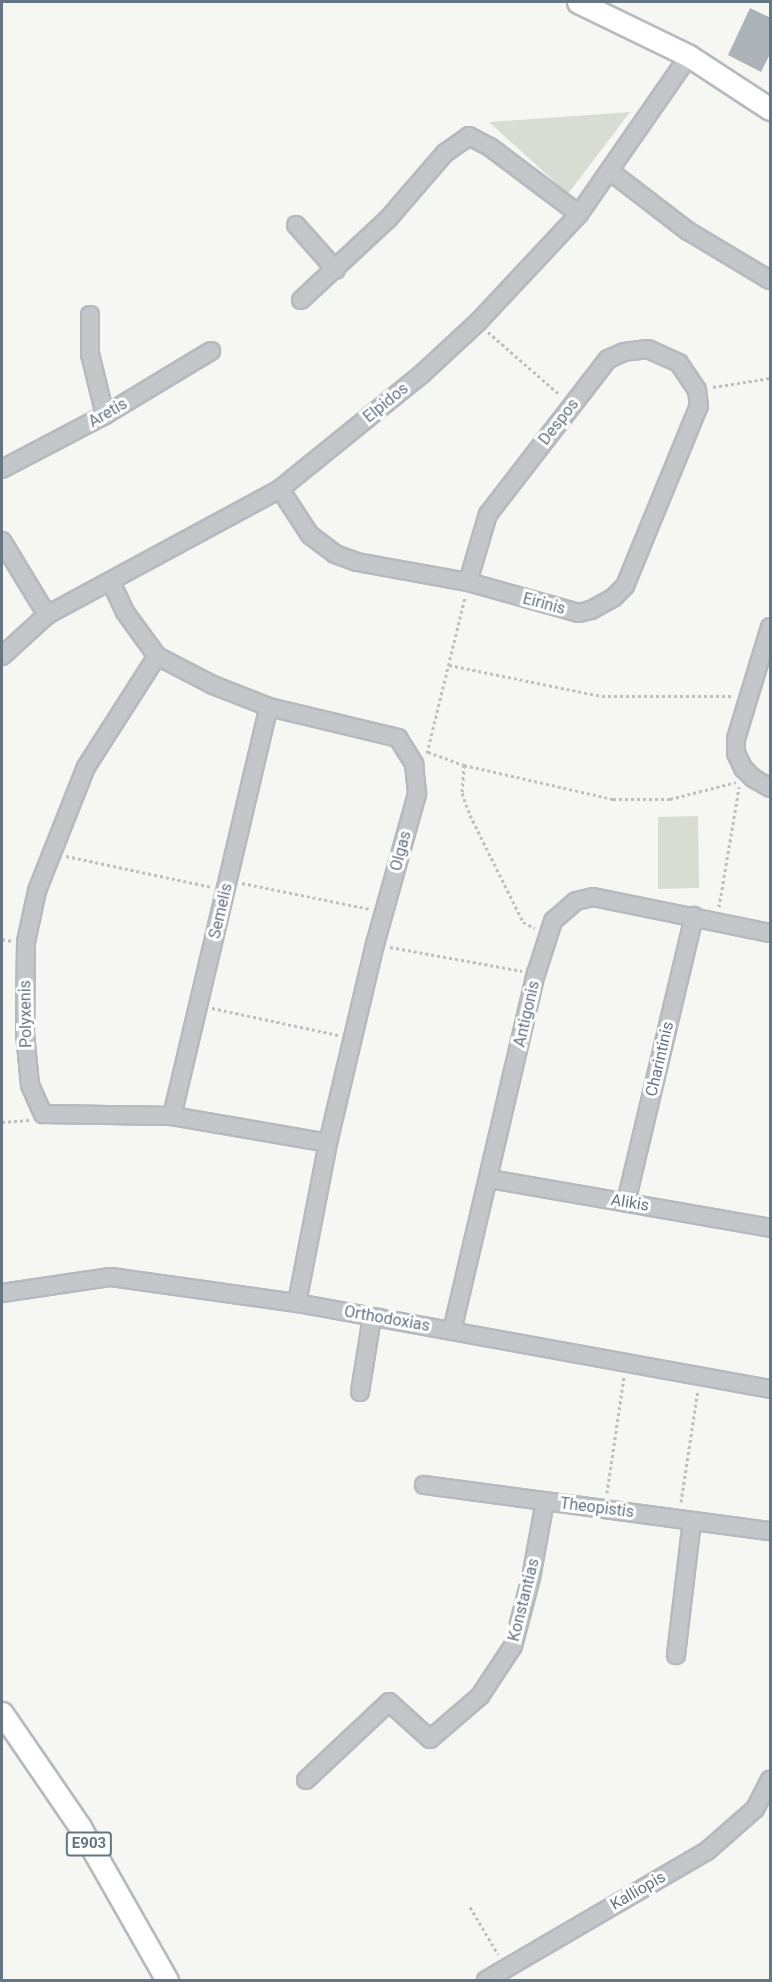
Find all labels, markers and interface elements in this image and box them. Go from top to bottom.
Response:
street label: Elpidos [360,379,412,427]
street label: Aretis [85,394,131,432]
street label: Despos [535,395,583,449]
street label: Eirinis [521,589,567,619]
street label: Olgas [386,829,416,873]
street label: Semelis [205,881,237,941]
street label: Antigonis [510,979,544,1049]
street label: Polyxenis [16,980,36,1048]
street label: Charintinis [642,1020,678,1098]
street label: Alikis [609,1191,651,1215]
street label: Orthodoxias [343,1302,431,1336]
street label: Theopistis [559,1494,635,1522]
street label: Konstantias [504,1556,544,1644]
road number: E903 [65,1832,113,1856]
street label: Kalliopis [607,1868,669,1914]

